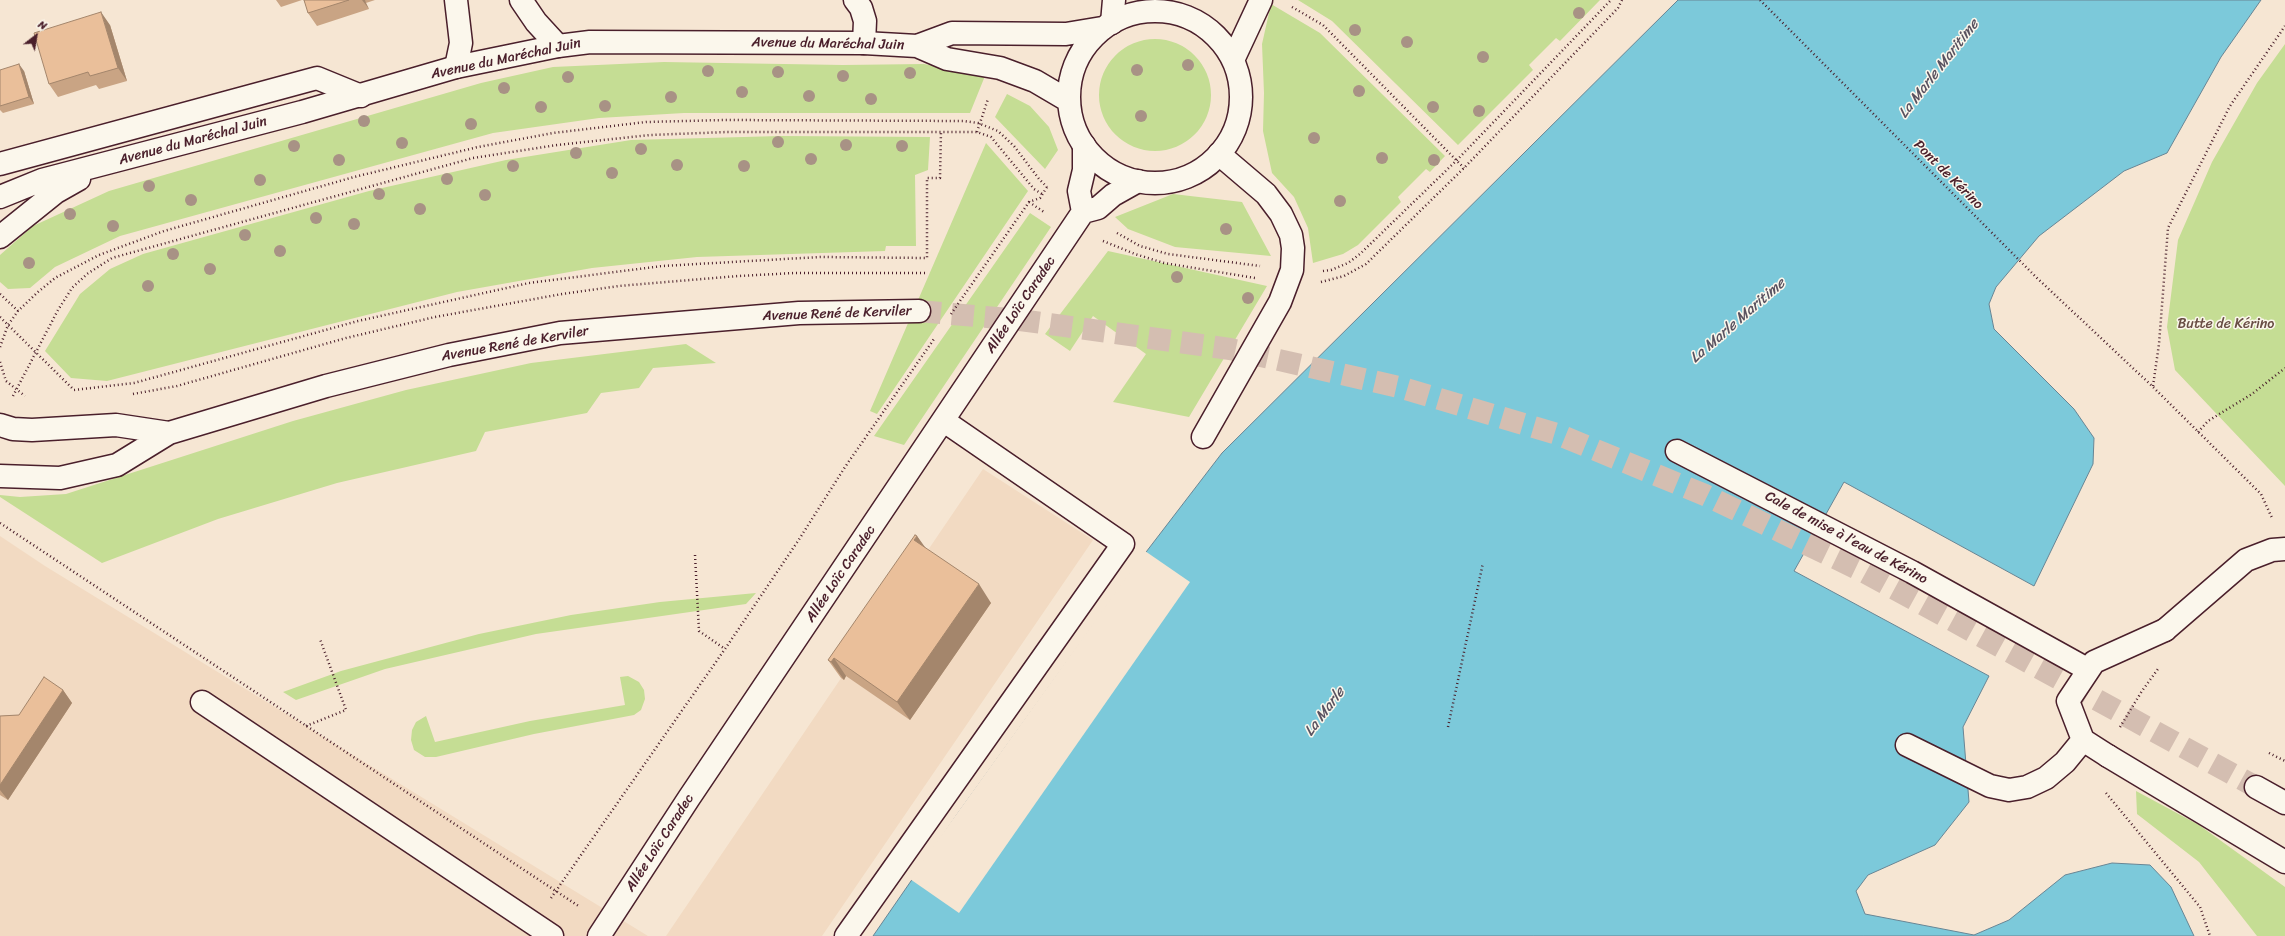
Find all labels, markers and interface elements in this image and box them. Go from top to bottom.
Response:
text: N [34,15,51,35]
north arrow [16,16,56,56]
water label: La Marle Maritime [1895,16,1983,122]
street label: Avenue du Maréchal Juin [752,34,904,54]
street label: Avenue du Maréchal Juin [430,35,582,83]
street label: Avenue du Maréchal Juin [117,113,269,169]
street label: Pont de Kérino [1910,137,1986,213]
street label: Allée Loïc Caradec [982,253,1060,357]
water label: La Marle Maritime [1687,275,1789,367]
street label: Avenue René de Kerviler [762,303,912,325]
park label: Butte de Kérino [2178,316,2274,332]
street label: Avenue René de Kerviler [440,323,590,365]
street label: Cale de mise à l’eau de Kérino [1762,488,1930,588]
street label: Allée Loïc Caradec [802,522,880,626]
water label: La Marle [1301,684,1349,740]
street label: Allée Loïc Caradec [622,791,698,895]

